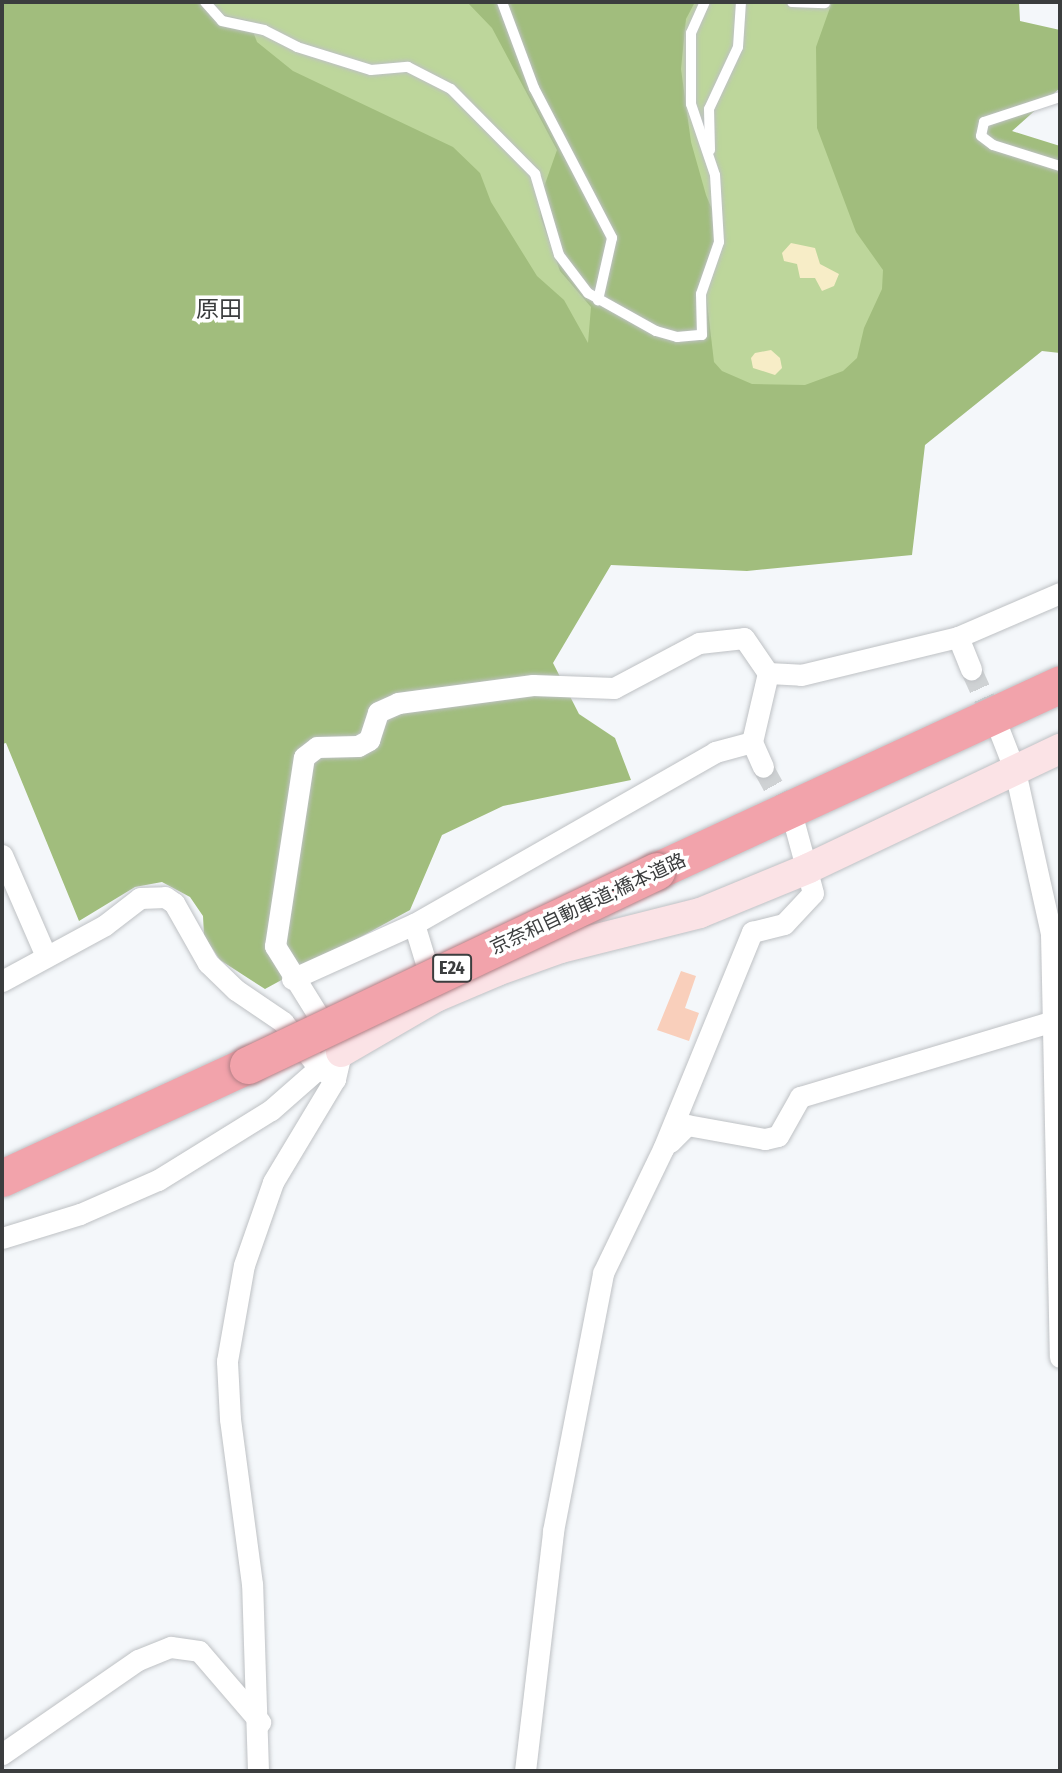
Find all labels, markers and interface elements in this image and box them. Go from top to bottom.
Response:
district label: 原田 [196,295,242,323]
street label: 京奈和自動車道;橋本道路 [487,849,689,959]
road number: E24 [431,953,473,982]

